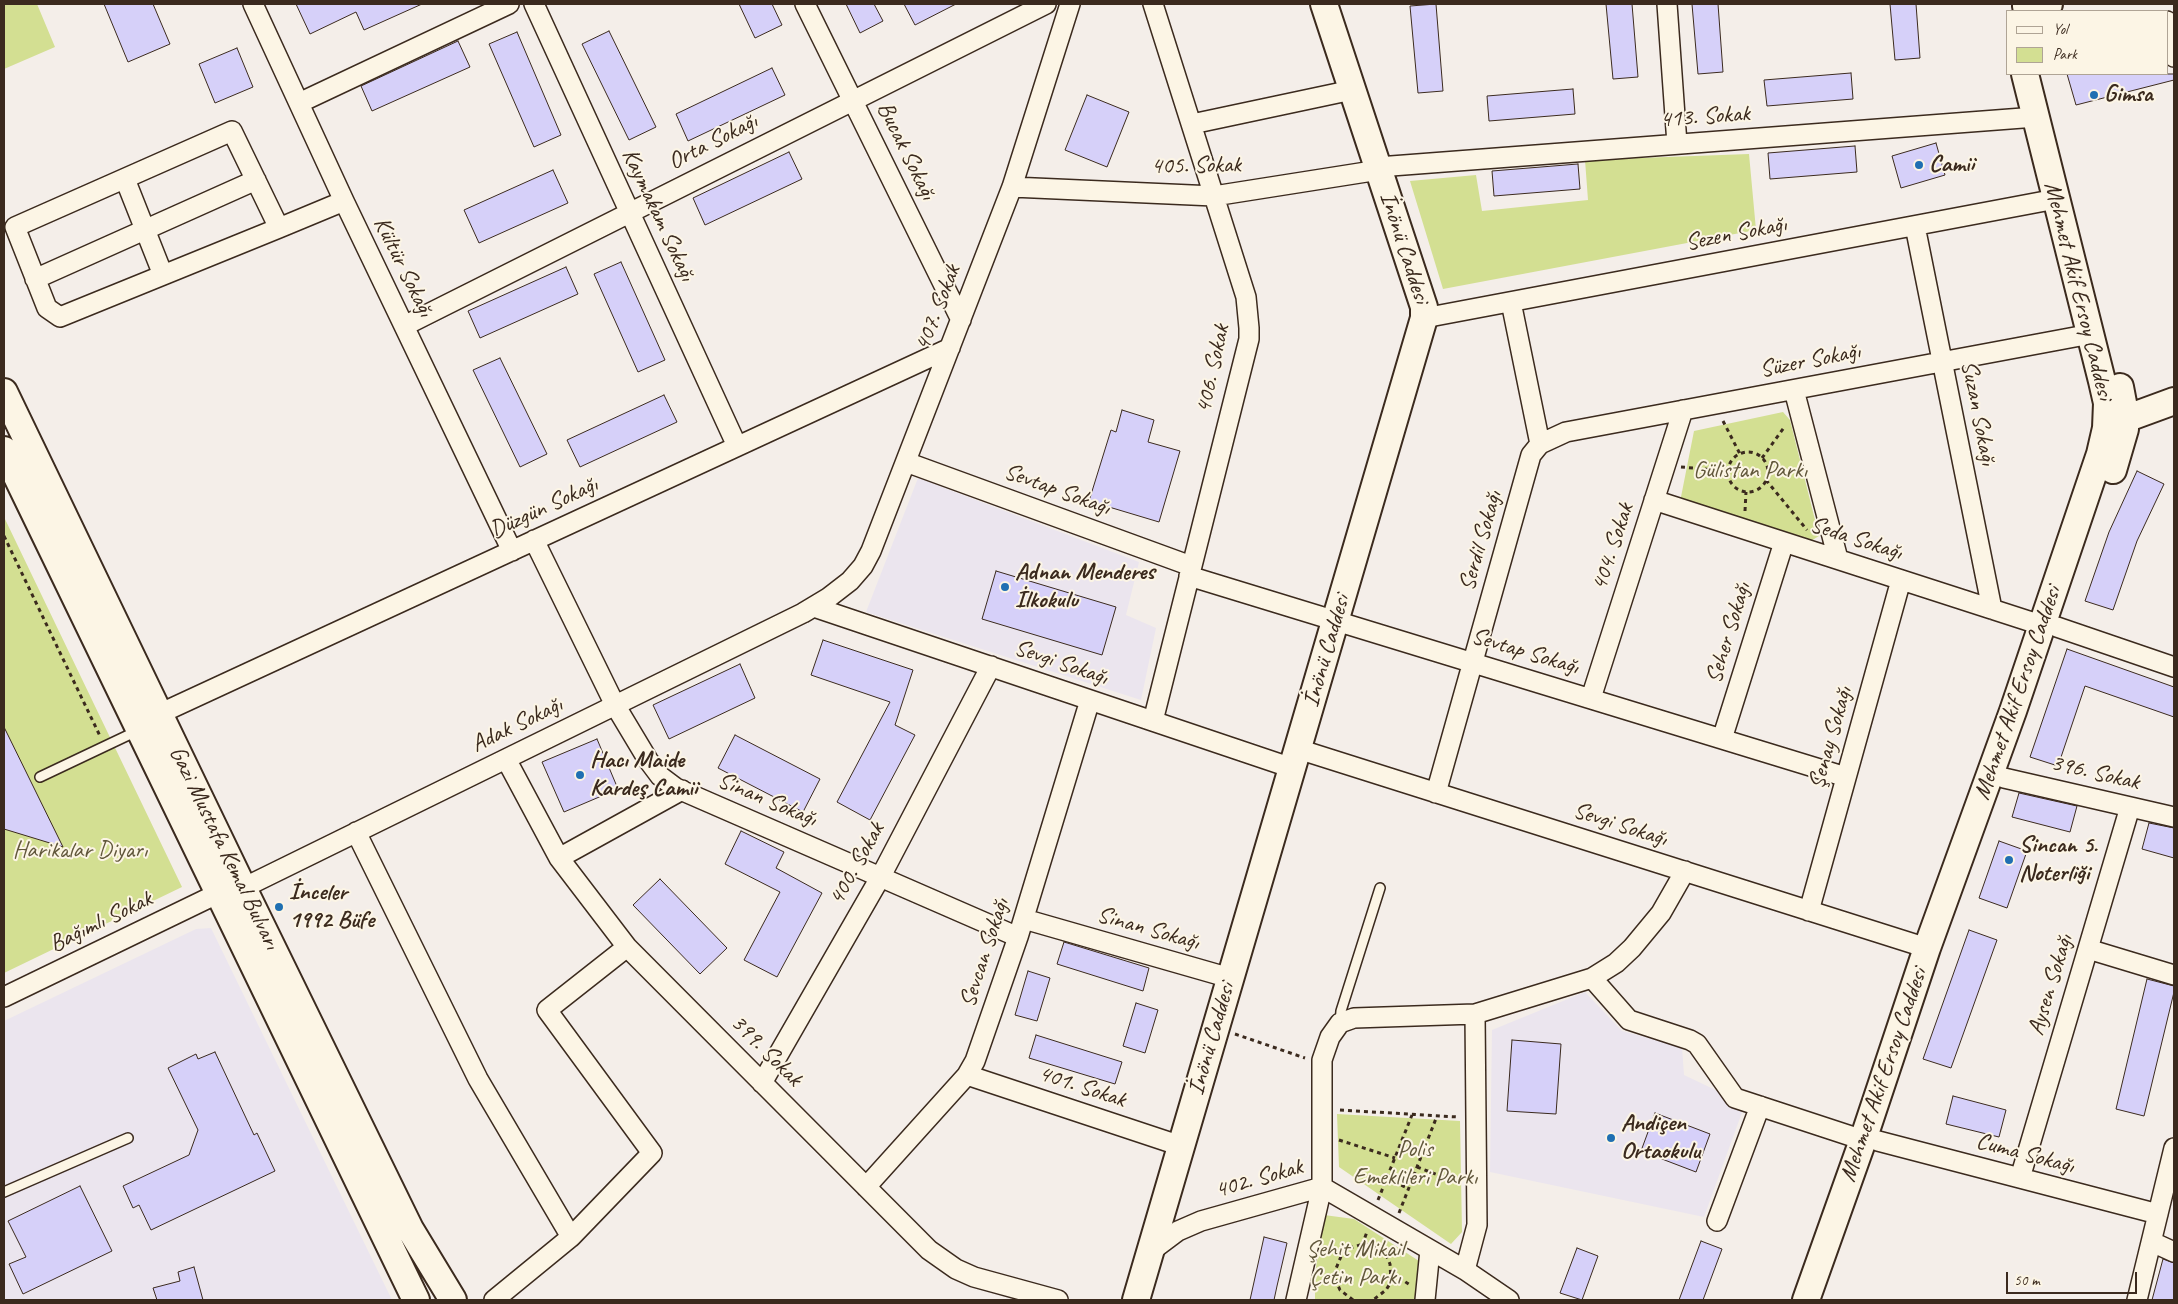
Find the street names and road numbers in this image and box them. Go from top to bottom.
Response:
street label: Bucak Sokağı [870,97,942,205]
street label: 413. Sokak [1659,99,1751,135]
street label: Orta Sokağı [664,107,762,177]
street label: Kaymakam Sokağı [615,144,701,286]
street label: 405. Sokak [1151,151,1241,181]
street label: Mehmet Akif Ersoy Caddesi [2037,179,2119,403]
street label: İnönü Caddesi [1372,189,1436,307]
street label: Sezen Sokağı [1683,210,1789,258]
street label: Kültür Sokağı [367,212,439,322]
street label: 407. Sokak [908,261,968,355]
street label: 406. Sokak [1190,322,1236,416]
street label: Süzer Sokağı [1757,337,1863,385]
street label: Suzan Sokağı [1954,358,2002,468]
street label: Sevtap Sokağı [1000,458,1114,522]
street label: Düzgün Sokağı [486,471,602,545]
street label: Serdil Sokağı [1453,488,1509,594]
street label: 404. Sokak [1585,500,1641,594]
street label: Seda Sokağı [1806,511,1906,567]
street label: Seher Sokağı [1700,579,1758,687]
street label: Mehmet Akif Ersoy Caddesi [1968,582,2068,804]
street label: İnönü Caddesi [1297,592,1357,710]
street label: Sevtap Sokağı [1468,622,1582,682]
street label: Sevgi Sokağı [1010,634,1112,692]
street label: Şenay Sokağı [1803,683,1859,793]
street label: Adak Sokağı [467,691,567,759]
street label: Gazi Mustafa Kemal Bulvarı [162,742,286,954]
street label: 396. Sokak [2048,749,2142,797]
street label: Sinan Sokağı [713,766,821,834]
street label: Sevgi Sokağı [1569,796,1671,854]
street label: 400. Sokak [823,818,891,910]
street label: Bağımlı Sokak [45,885,157,959]
street label: Sevcan Sokağı [954,895,1016,1011]
street label: Sinan Sokağı [1094,901,1202,957]
street label: Aysen Sokağı [2022,931,2080,1039]
street label: Mehmet Akif Ersoy Caddesi [1834,964,1934,1186]
street label: İnönü Caddesi [1182,980,1242,1098]
street label: 399. Sokak [724,1009,808,1093]
street label: 401. Sokak [1035,1059,1129,1115]
street label: Cuma Sokağı [1973,1127,2077,1181]
street label: 402. Sokak [1212,1153,1306,1205]

